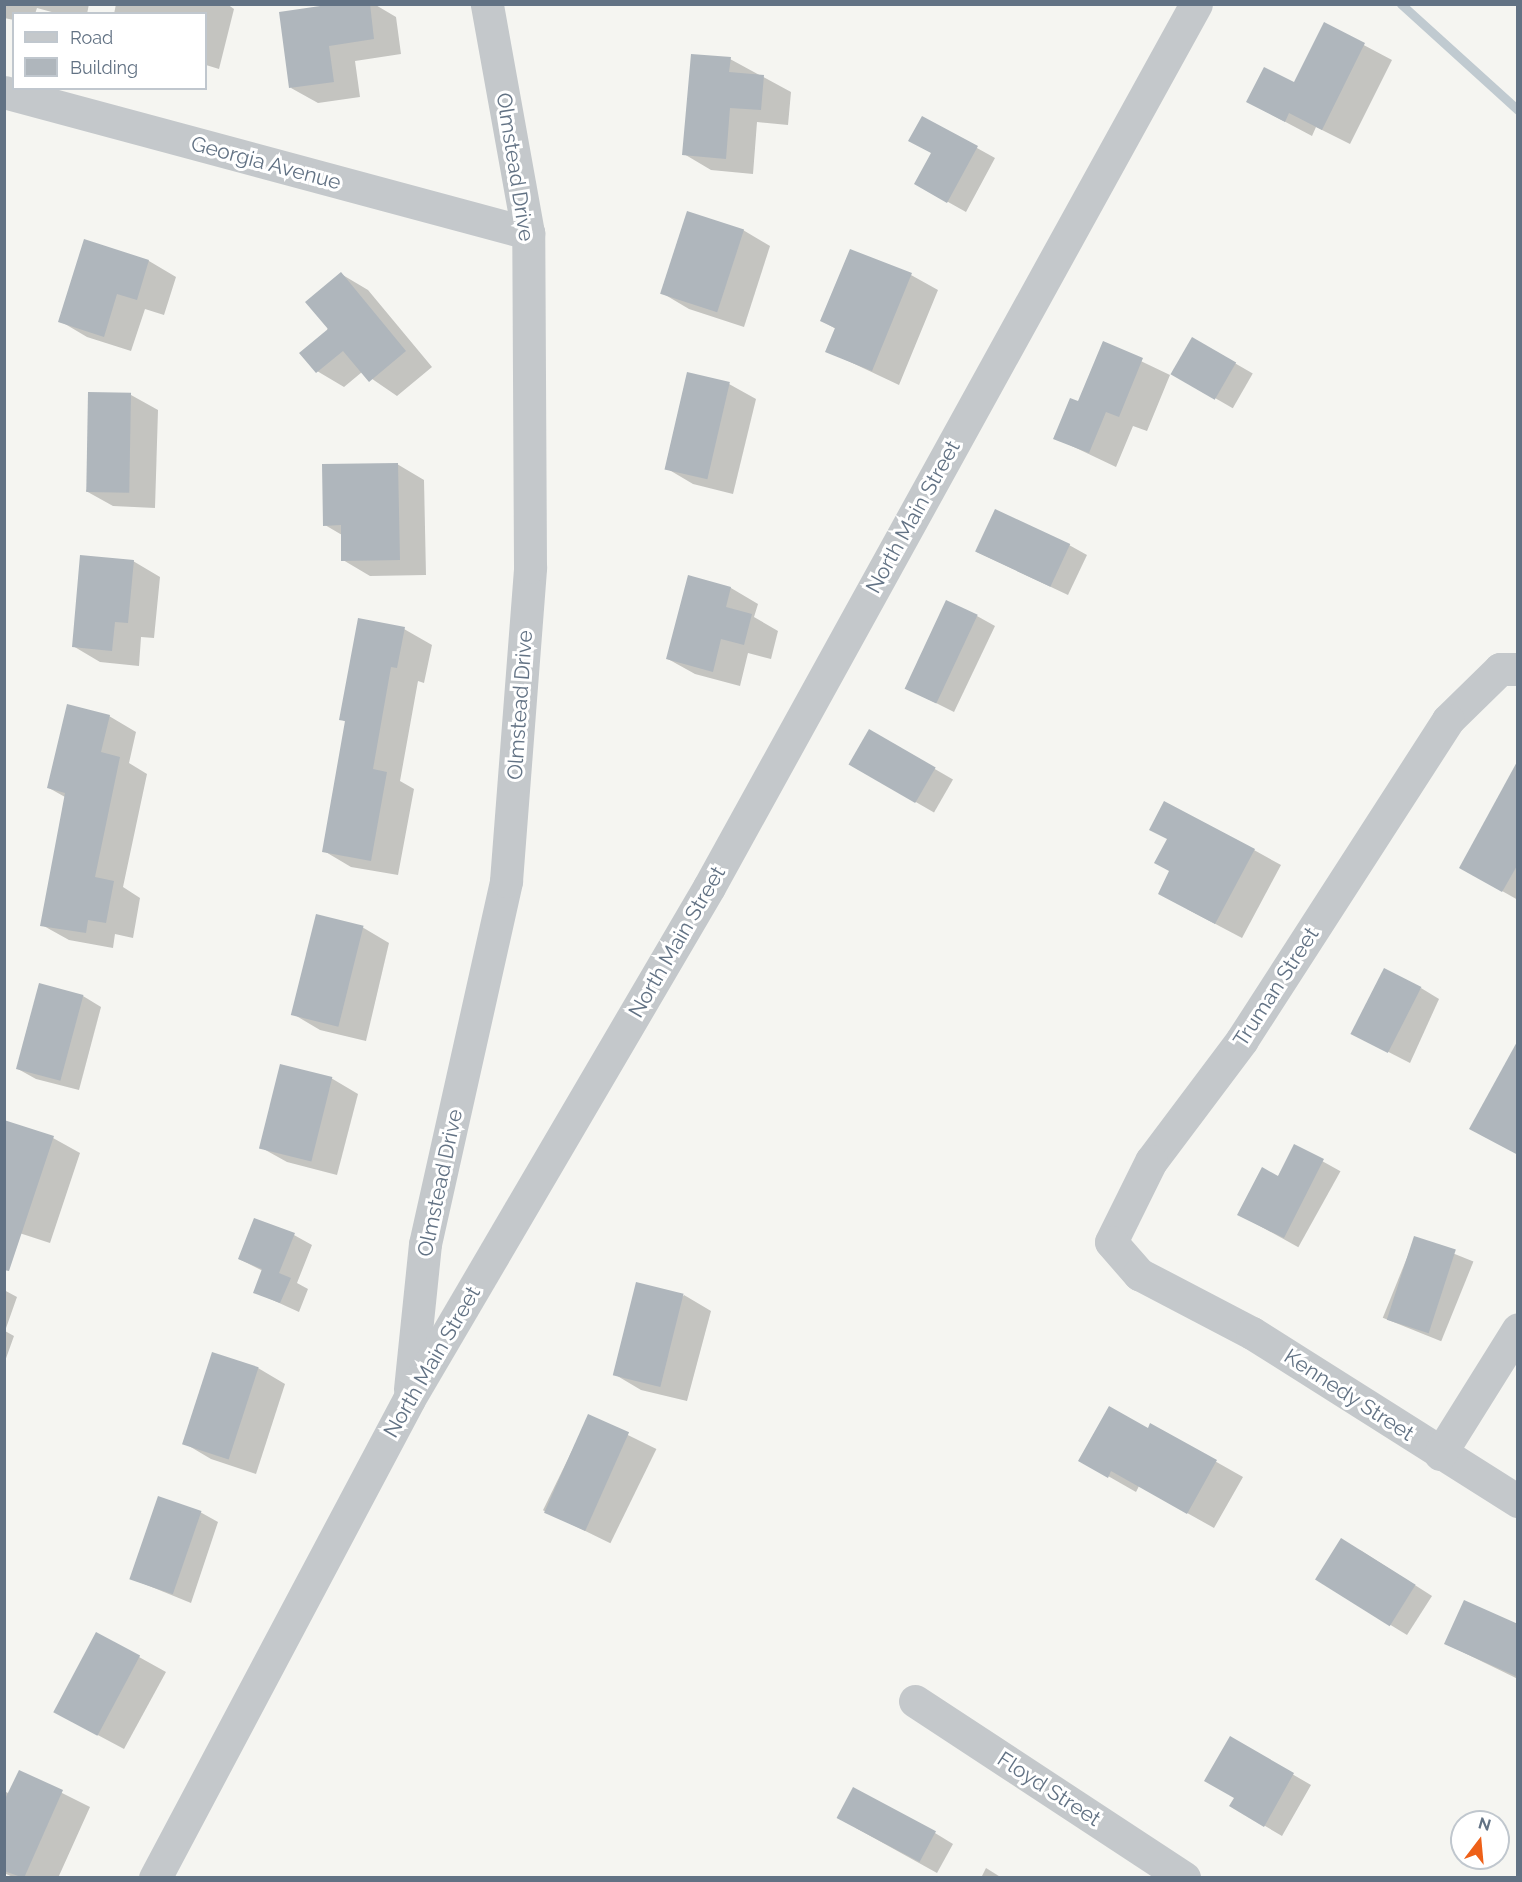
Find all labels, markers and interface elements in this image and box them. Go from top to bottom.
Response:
legend [12,12,207,90]
text: Road [70,27,113,48]
text: Building [70,57,138,78]
street label: Olmstead Drive [491,91,539,243]
street label: Georgia Avenue [188,131,344,195]
street label: North Main Street [861,436,965,598]
street label: Olmstead Drive [502,629,538,781]
street label: North Main Street [623,862,731,1022]
street label: Truman Street [1228,923,1324,1051]
street label: Olmstead Drive [412,1107,468,1259]
street label: North Main Street [378,1282,486,1442]
street label: Kennedy Street [1279,1344,1419,1446]
street label: Floyd Street [993,1746,1105,1832]
north arrow [1450,1810,1510,1870]
text: N [1476,1813,1493,1835]

